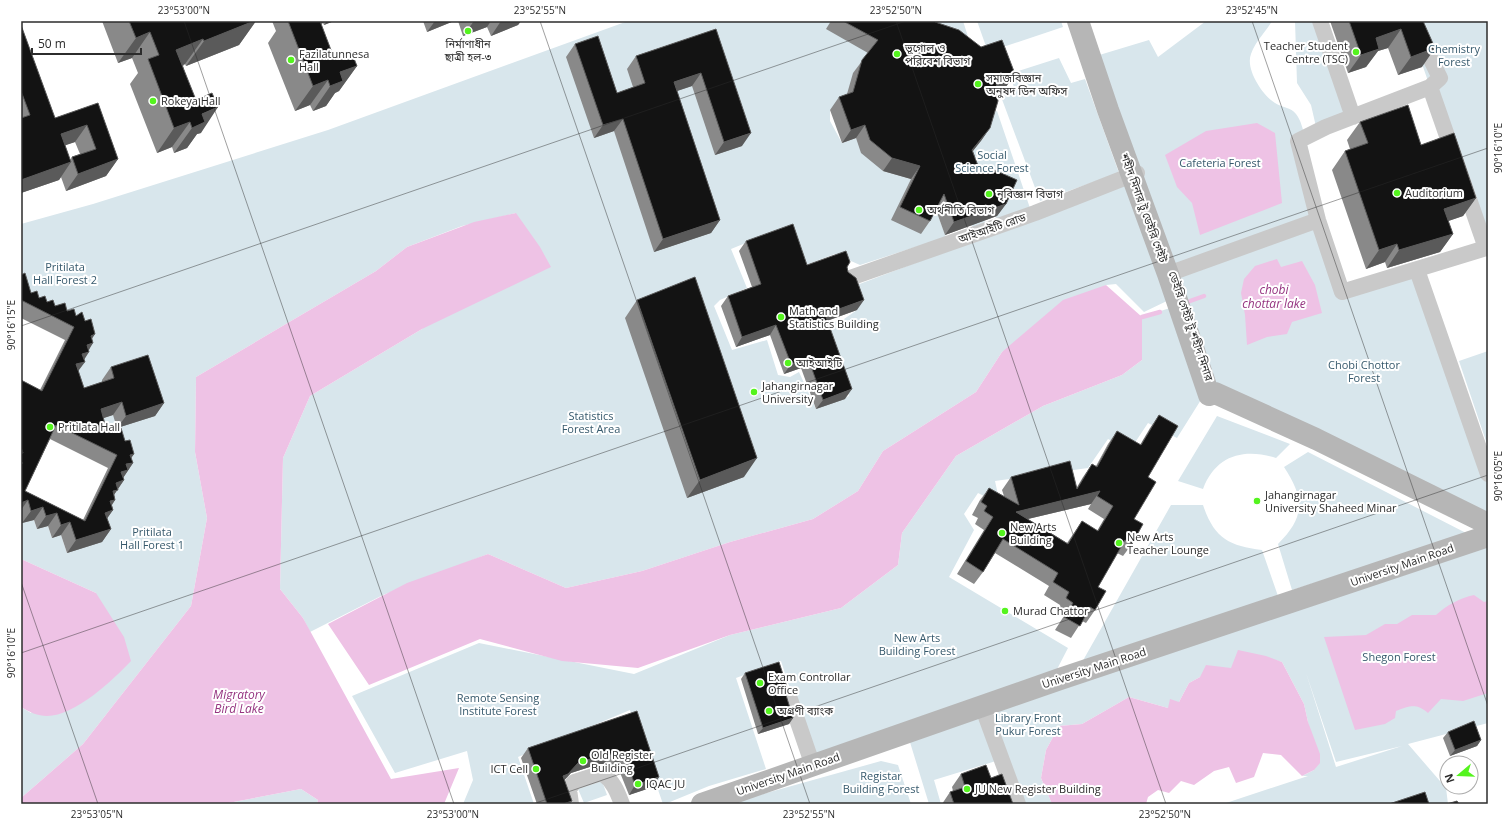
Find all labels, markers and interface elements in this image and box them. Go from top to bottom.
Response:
text: 23°53'00"N [158,3,210,17]
text: 23°52'55"N [514,3,566,17]
text: 23°52'50"N [870,3,922,17]
text: 23°52'45"N [1226,3,1278,17]
marker: নির্মাণাধীন ছাত্রী হল-৩ [463,26,473,36]
scale bar [32,30,141,56]
text: 50 m [38,35,66,52]
place label: নির্মাণাধীন ছাত্রী হল-৩ [444,36,492,64]
place label: Teacher Student Centre (TSC) [1264,38,1348,66]
place label: ভূগোল ও পরিবেশ বিভাগ [904,40,971,68]
park label: Chemistry Forest [1428,41,1480,69]
place label: Fazilatunnesa Hall [299,46,369,74]
marker: Teacher Student Centre (TSC) [1351,47,1361,57]
marker: ভূগোল ও পরিবেশ বিভাগ [892,49,902,59]
marker: Fazilatunnesa Hall [286,55,296,65]
place label: সমাজবিজ্ঞান অনুষদ ডিন অফিস [985,70,1067,98]
marker: সমাজবিজ্ঞান অনুষদ ডিন অফিস [973,79,983,89]
place label: Rokeya Hall [161,93,221,108]
marker: Rokeya Hall [148,96,158,106]
text: 90°16'10"E [1491,123,1505,173]
park label: Social Science Forest [955,147,1029,175]
street label: শহীদ মিনার টু ডেইরি গেইট [1117,150,1172,265]
park label: Cafeteria Forest [1179,155,1261,170]
place label: Auditorium [1405,185,1463,200]
place label: নৃবিজ্ঞান বিভাগ [996,186,1064,202]
marker: Auditorium [1392,188,1402,198]
marker: নৃবিজ্ঞান বিভাগ [984,189,994,199]
place label: অর্থনীতি বিভাগ [926,202,995,217]
marker: অর্থনীতি বিভাগ [914,205,924,215]
street label: আইআইটি রোড [955,209,1028,246]
park label: Pritilata Hall Forest 2 [33,259,97,287]
street label: ডেইরি গেইট টু শহীদ মিনার [1166,269,1217,383]
water label: chobi chottar lake [1242,281,1306,312]
text: 90°16'15"E [4,300,18,350]
place label: Math and Statistics Building [789,303,879,331]
marker: Math and Statistics Building [776,312,786,322]
place label: আইআইটি [795,355,843,370]
park label: Chobi Chottor Forest [1328,357,1400,385]
marker: আইআইটি [783,358,793,368]
place label: Jahangirnagar University [761,378,834,406]
marker: Jahangirnagar University [749,387,759,397]
park label: Statistics Forest Area [562,408,620,436]
place label: Pritilata Hall [58,419,120,434]
marker: Pritilata Hall [45,422,55,432]
text: 90°16'05"E [1491,451,1505,501]
place label: Jahangirnagar University Shaheed Minar [1264,487,1397,515]
marker: Jahangirnagar University Shaheed Minar [1252,496,1262,506]
place label: New Arts Building [1010,519,1056,547]
park label: Pritilata Hall Forest 1 [120,524,184,552]
marker: New Arts Building [997,528,1007,538]
place label: New Arts Teacher Lounge [1127,529,1209,557]
marker: New Arts Teacher Lounge [1114,538,1124,548]
street label: University Main Road [1348,540,1456,589]
place label: Murad Chattor [1013,603,1089,618]
marker: Murad Chattor [1000,606,1010,616]
text: 90°16'10"E [4,628,18,678]
park label: New Arts Building Forest [879,630,955,658]
street label: University Main Road [1040,644,1148,691]
park label: Shegon Forest [1362,649,1436,664]
place label: Exam Controllar Office [768,669,851,697]
marker: Exam Controllar Office [755,678,765,688]
water label: Migratory Bird Lake [213,686,266,717]
park label: Remote Sensing Institute Forest [457,690,539,718]
place label: অগ্রণী ব্যাংক [776,703,833,718]
marker: অগ্রণী ব্যাংক [764,706,774,716]
park label: Library Front Pukur Forest [995,710,1061,738]
place label: Old Register Building [591,747,654,775]
street label: University Main Road [734,749,842,798]
north arrow [1439,755,1479,795]
marker: Old Register Building [578,756,588,766]
place label: ICT Cell [490,761,528,776]
marker: ICT Cell [531,764,541,774]
park label: Registar Building Forest [843,768,919,796]
text: N [1441,772,1458,785]
place label: IQAC JU [646,776,685,791]
marker: IQAC JU [633,779,643,789]
place label: JU New Register Building [974,781,1101,796]
marker: JU New Register Building [962,784,972,794]
text: 23°53'05"N [71,807,123,821]
text: 23°53'00"N [427,807,479,821]
text: 23°52'55"N [783,807,835,821]
text: 23°52'50"N [1139,807,1191,821]

